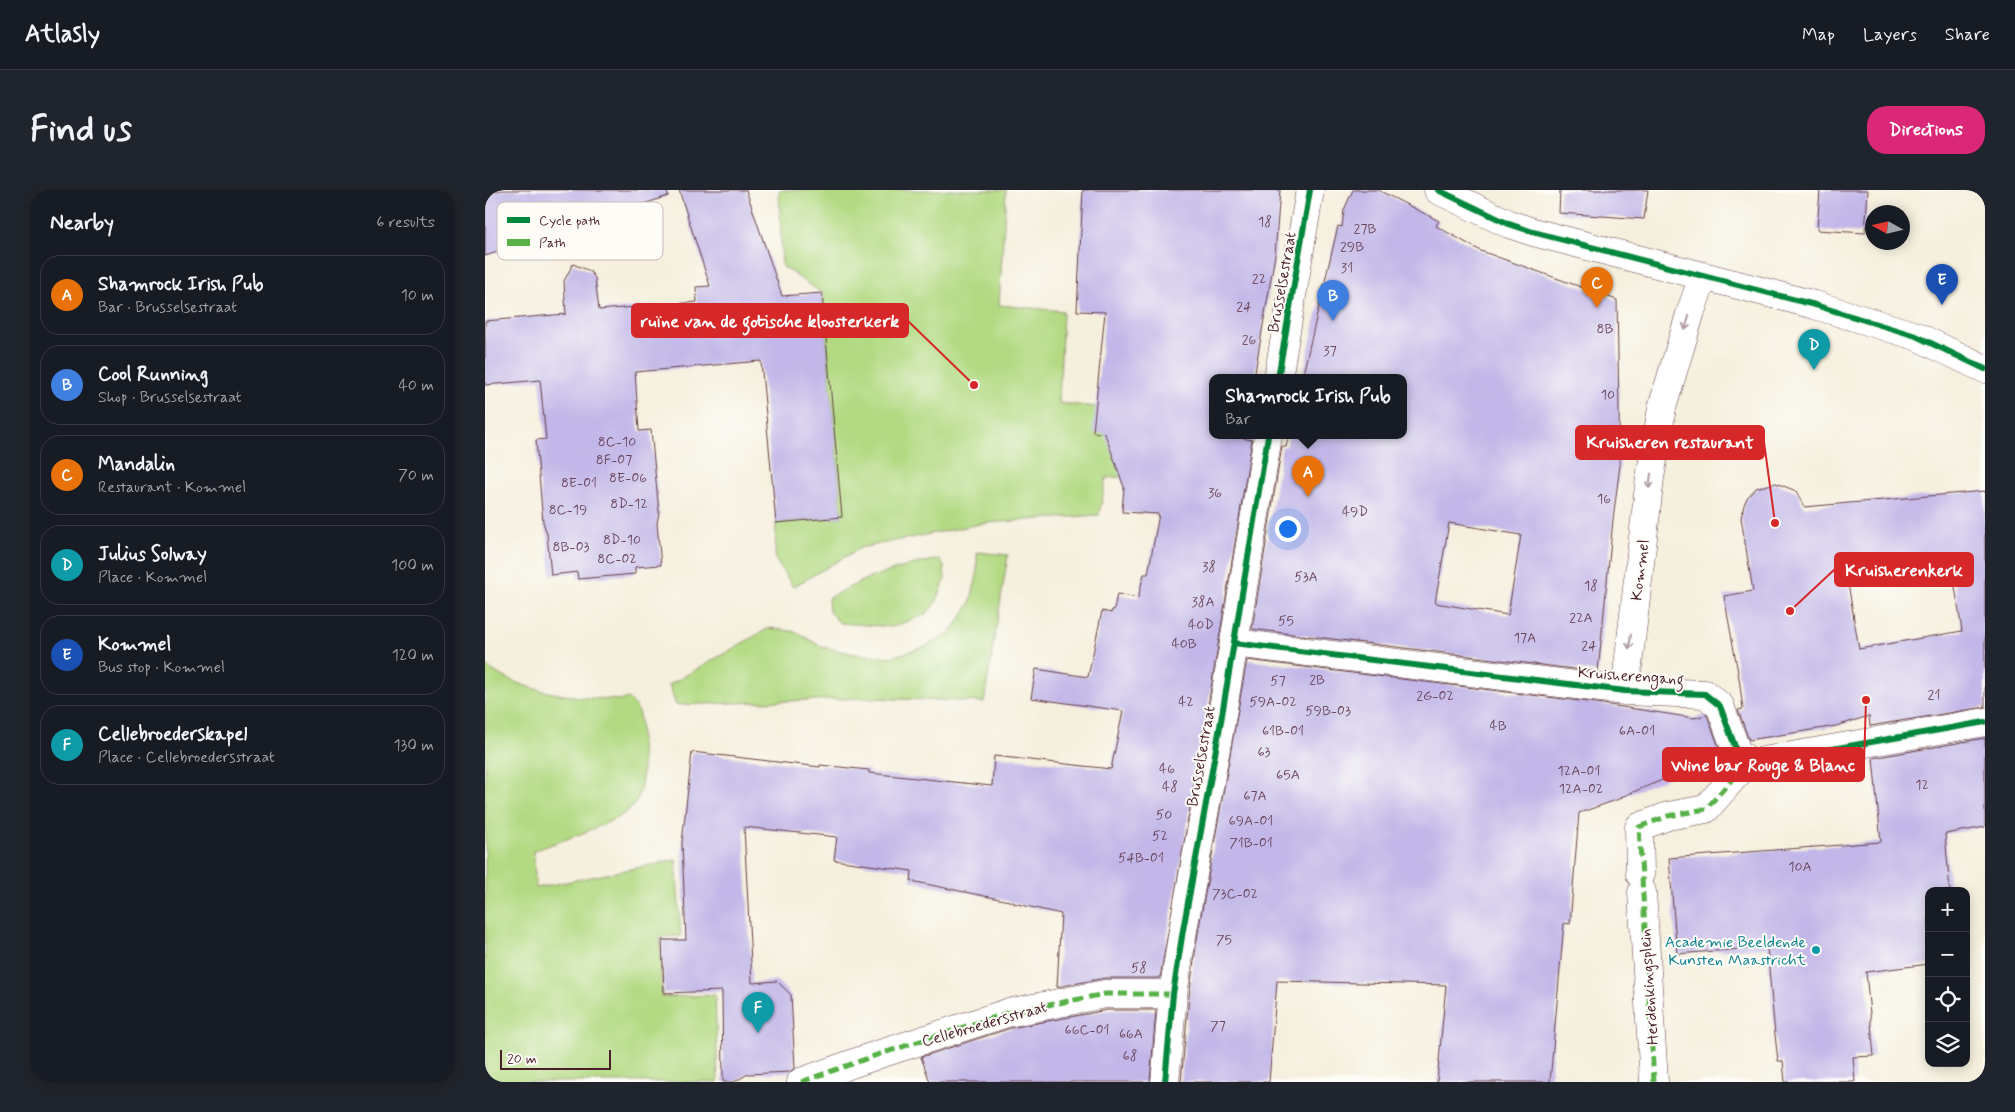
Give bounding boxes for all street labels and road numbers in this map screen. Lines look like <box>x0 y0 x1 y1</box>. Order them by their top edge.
street label: Brusselsestraat <box>1263 230 1302 334</box>
street label: Kommel <box>1626 538 1655 602</box>
street label: Kruisherengang <box>1577 662 1685 692</box>
street label: Brusselsestraat <box>1182 704 1221 808</box>
street label: Herdenkingsplein <box>1635 928 1664 1046</box>
street label: Cellebroedersstraat <box>919 997 1049 1052</box>

